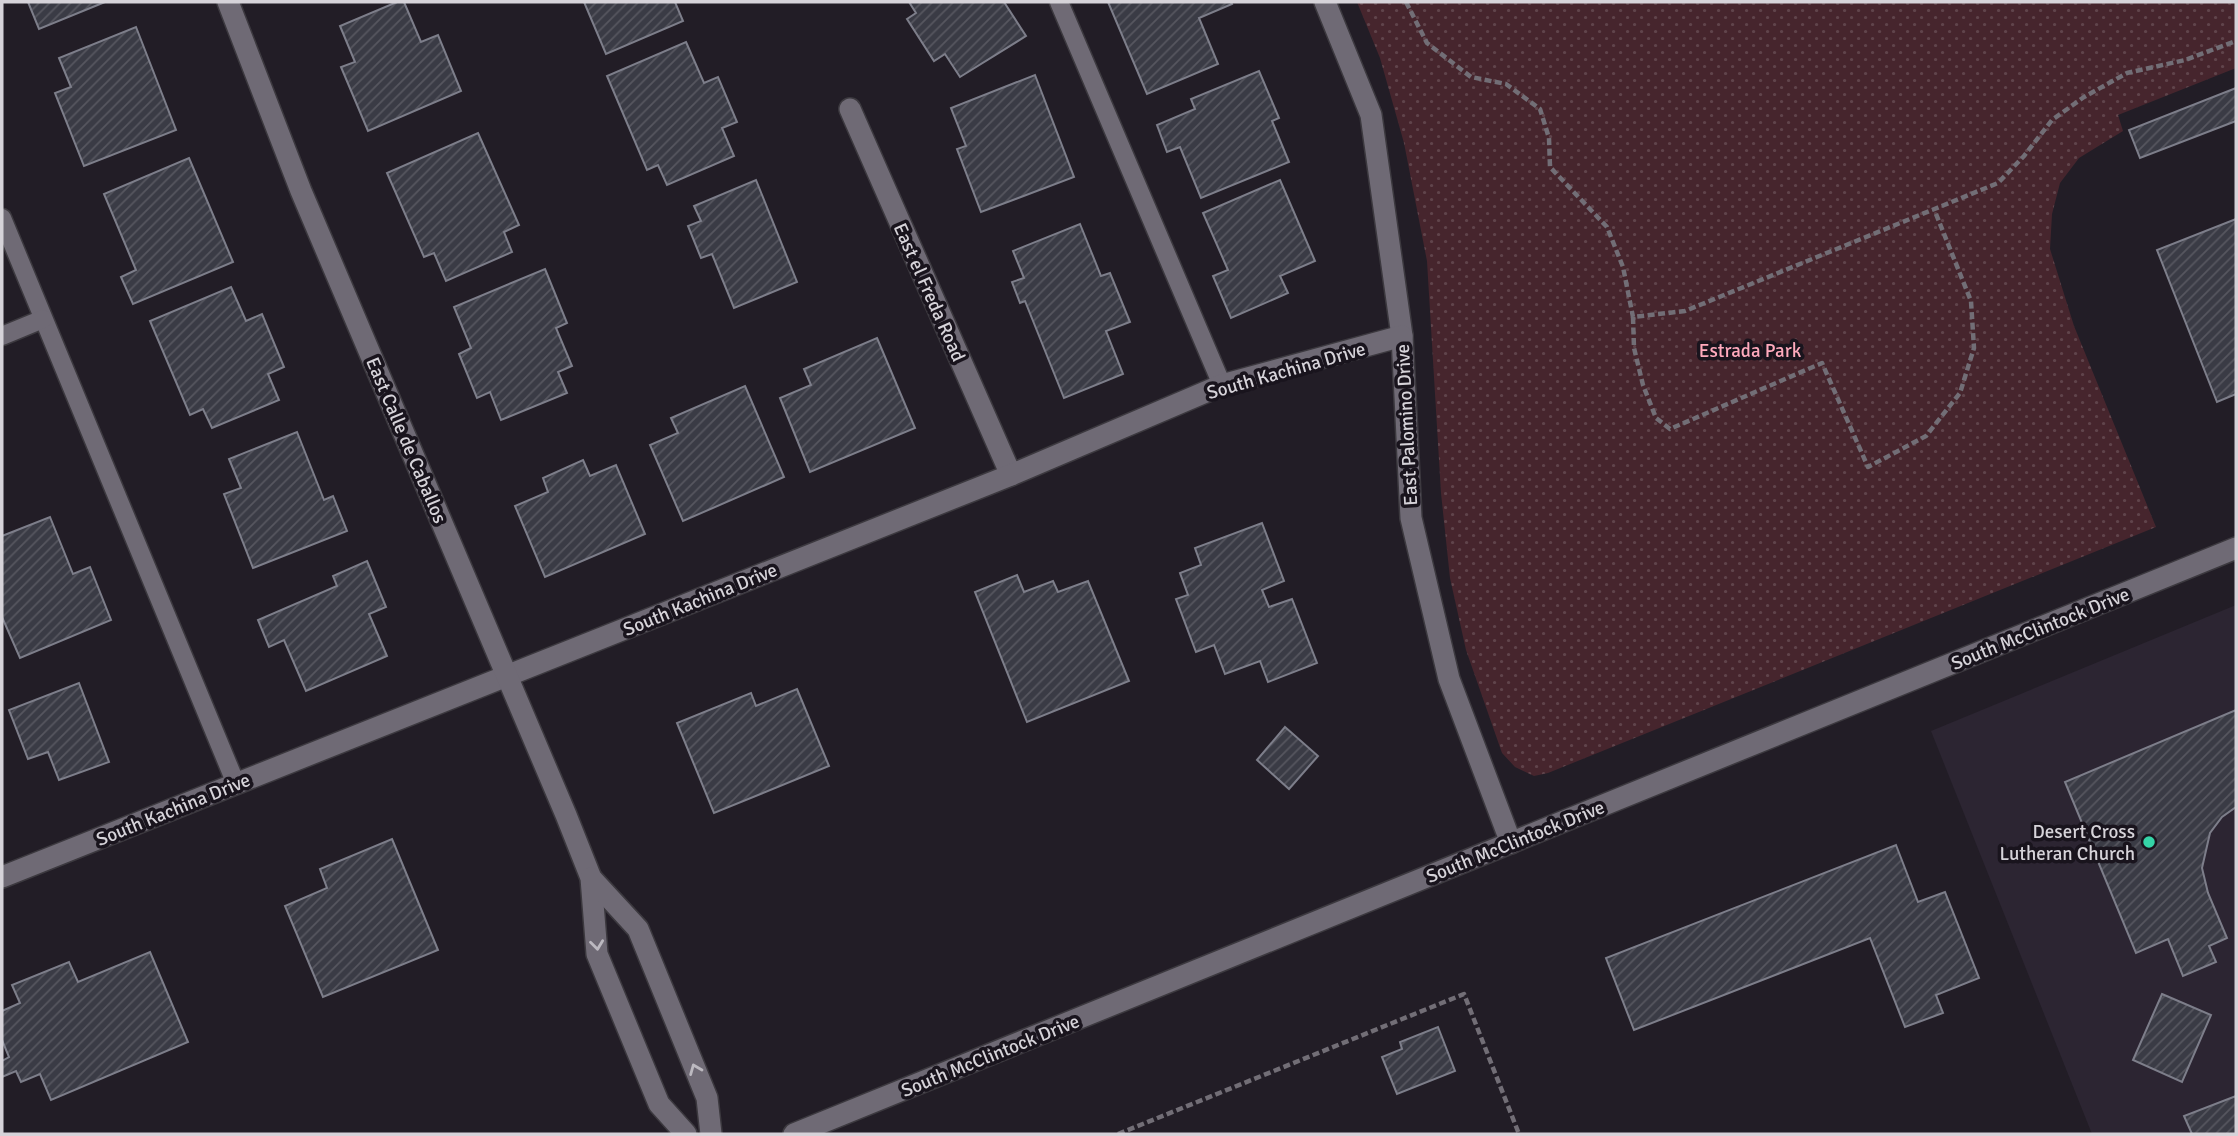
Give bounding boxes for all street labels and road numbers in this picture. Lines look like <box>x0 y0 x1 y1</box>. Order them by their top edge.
street label: East el Freda Road <box>888 220 970 365</box>
street label: South Kachina Drive <box>1204 337 1368 405</box>
street label: East Palomino Drive <box>1391 343 1423 506</box>
street label: East Calle de Caballos <box>360 354 452 527</box>
street label: South Kachina Drive <box>620 558 781 642</box>
street label: South McClintock Drive <box>1948 582 2133 676</box>
street label: South Kachina Drive <box>93 768 254 852</box>
street label: South McClintock Drive <box>1423 795 1608 889</box>
street label: South McClintock Drive <box>898 1009 1083 1103</box>

